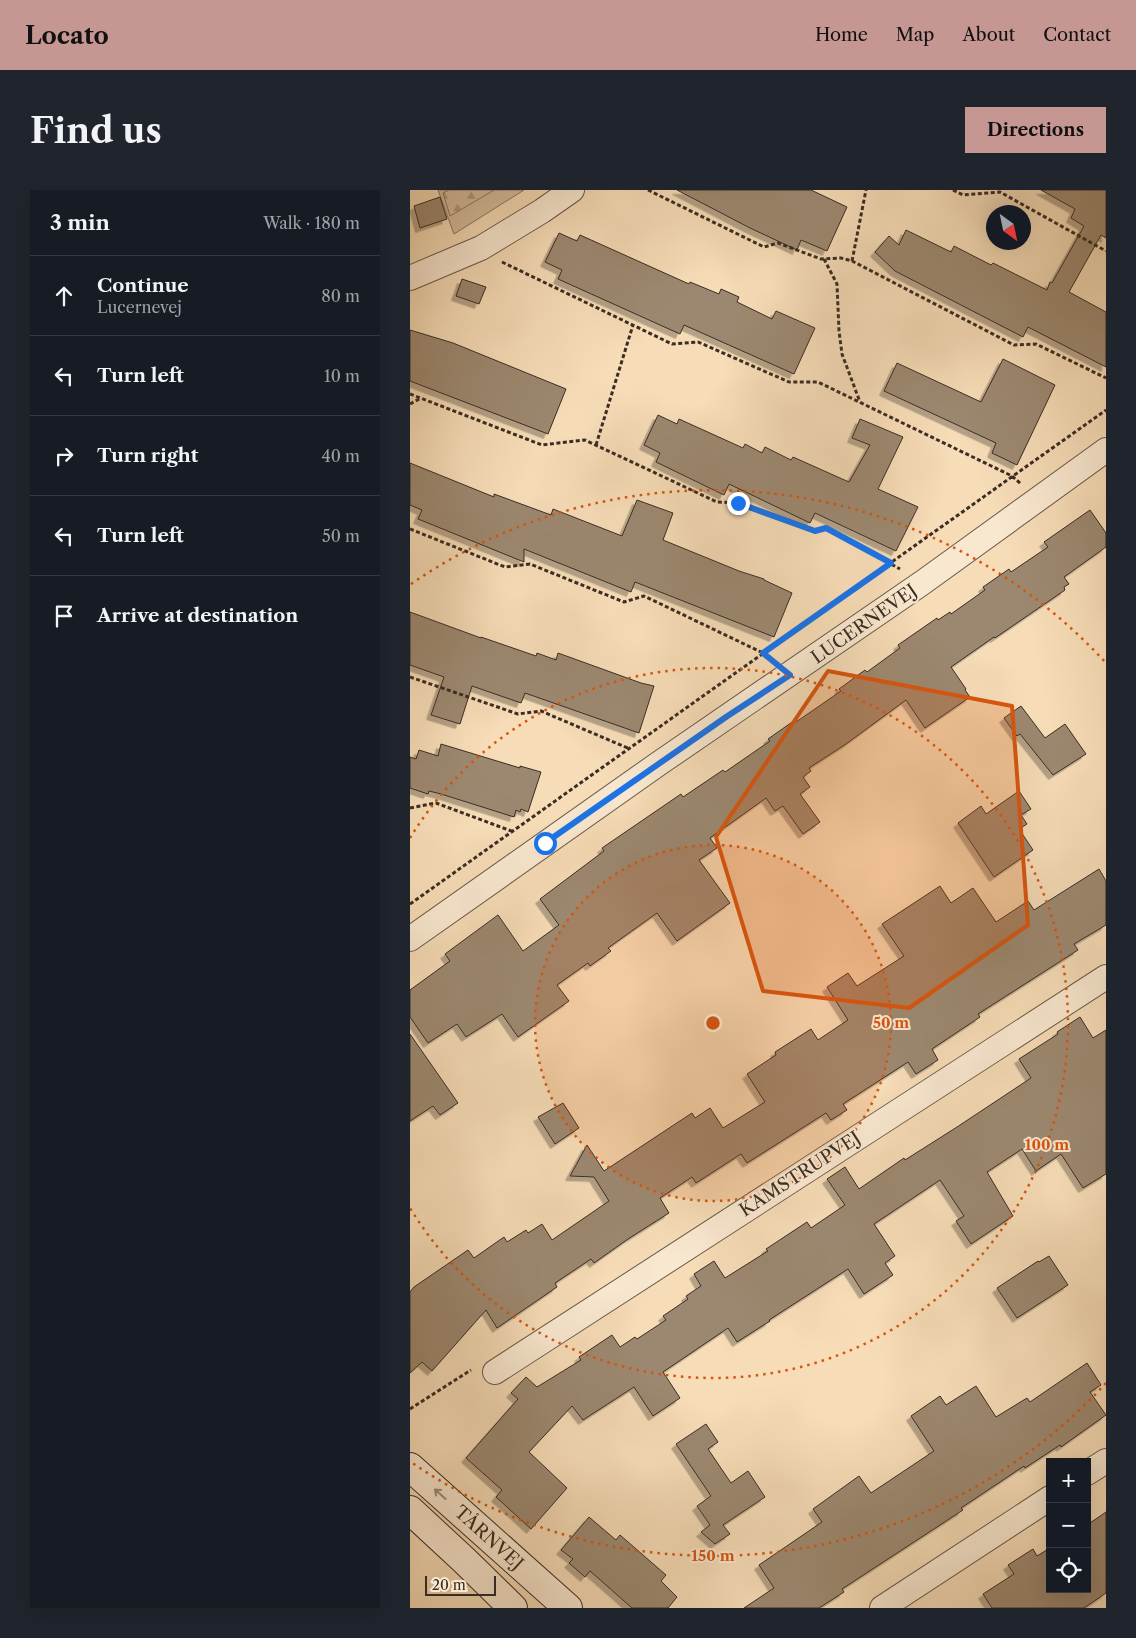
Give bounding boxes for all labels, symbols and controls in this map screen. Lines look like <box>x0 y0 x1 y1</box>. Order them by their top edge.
text: Locato <box>25 21 109 50</box>
text: Home <box>815 24 868 46</box>
text: Map <box>896 24 934 46</box>
text: About <box>962 24 1015 46</box>
text: Contact <box>1043 24 1111 46</box>
button: Directions <box>965 107 1106 153</box>
text: Find us <box>30 109 162 152</box>
north arrow <box>986 205 1031 250</box>
text: 3 min <box>50 210 110 235</box>
text: Walk · 180 m <box>263 213 360 233</box>
text: Continue <box>97 274 189 297</box>
icon: ahead <box>50 282 78 310</box>
text: 80 m <box>321 286 360 306</box>
text: Lucernevej <box>97 297 182 317</box>
icon: left <box>50 362 78 390</box>
text: Turn left <box>97 364 184 387</box>
text: 10 m <box>324 366 360 386</box>
icon: right <box>50 442 78 470</box>
text: Turn right <box>97 444 198 467</box>
text: 40 m <box>321 446 360 466</box>
route end <box>727 492 750 515</box>
icon: left <box>50 522 78 550</box>
text: Turn left <box>97 524 184 547</box>
text: 50 m <box>322 526 360 546</box>
street label: LUCERNEVEJ <box>807 579 921 669</box>
icon: arrive <box>50 602 78 630</box>
text: Arrive at destination <box>97 604 298 627</box>
route start <box>534 832 557 855</box>
text: 50 m <box>873 1013 909 1032</box>
centre of rings <box>704 1014 722 1032</box>
street label: KAMSTRUPVEJ <box>735 1127 865 1221</box>
text: 100 m <box>1025 1135 1069 1154</box>
map controls <box>1046 1458 1091 1593</box>
button: + <box>1046 1458 1091 1503</box>
one-way arrow <box>434 1489 447 1500</box>
street label: TÅRNVEJ <box>450 1500 529 1575</box>
button: − <box>1046 1503 1091 1548</box>
text: 150 m <box>691 1546 735 1565</box>
button: locate <box>1046 1548 1091 1593</box>
scale bar <box>425 1573 496 1596</box>
text: 20 m <box>432 1576 466 1594</box>

